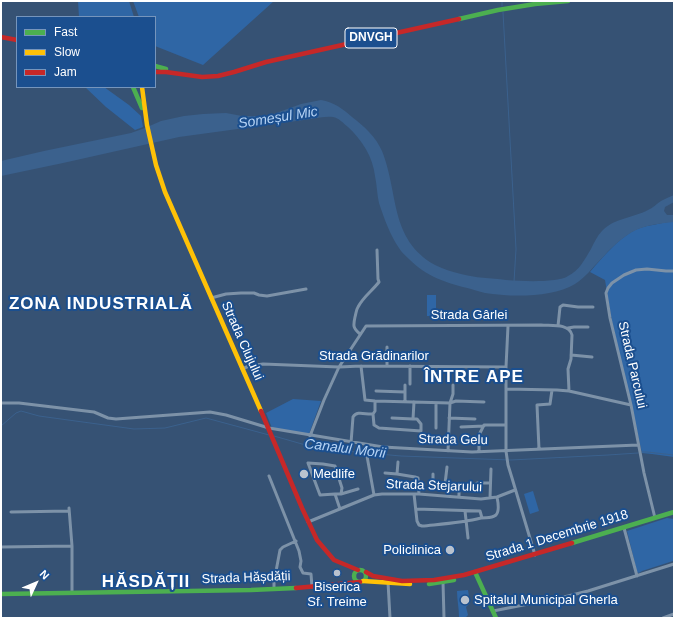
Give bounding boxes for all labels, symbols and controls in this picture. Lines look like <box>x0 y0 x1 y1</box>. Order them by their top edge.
legend <box>16 16 156 88</box>
text: Fast <box>54 25 77 39</box>
road number: DNVGH <box>345 28 397 48</box>
text: Slow <box>54 45 80 59</box>
text: Jam <box>54 65 77 79</box>
water label: Someșul Mic <box>237 103 319 133</box>
district label: ZONA INDUSTRIALĂ <box>9 294 193 314</box>
street label: Strada Clujului <box>218 299 266 383</box>
street label: Strada Gârlei <box>431 307 507 323</box>
street label: Strada Parcului <box>614 320 650 410</box>
street label: Strada Grădinarilor <box>319 348 429 364</box>
district label: ÎNTRE APE <box>424 367 524 387</box>
street label: Strada Gelu <box>418 432 488 448</box>
water label: Canalul Morii <box>303 436 387 462</box>
place label: Medlife <box>313 466 355 482</box>
marker: Medlife <box>298 468 310 480</box>
street label: Strada Stejarului <box>386 477 482 495</box>
street label: Strada 1 Decembrie 1918 <box>484 507 630 565</box>
place label: Policlinica <box>383 542 441 558</box>
marker: Policlinica <box>444 544 456 556</box>
north arrow <box>16 563 56 603</box>
text: N <box>38 568 52 582</box>
marker: Biserica Sf. Treime <box>332 568 342 578</box>
street label: Strada Hășdății <box>201 569 291 587</box>
district label: HĂSDĂȚII <box>102 572 190 592</box>
place label: Biserica Sf. Treime <box>307 579 367 610</box>
place label: Spitalul Municipal Gherla <box>474 592 618 608</box>
marker: Spitalul Municipal Gherla <box>459 594 471 606</box>

